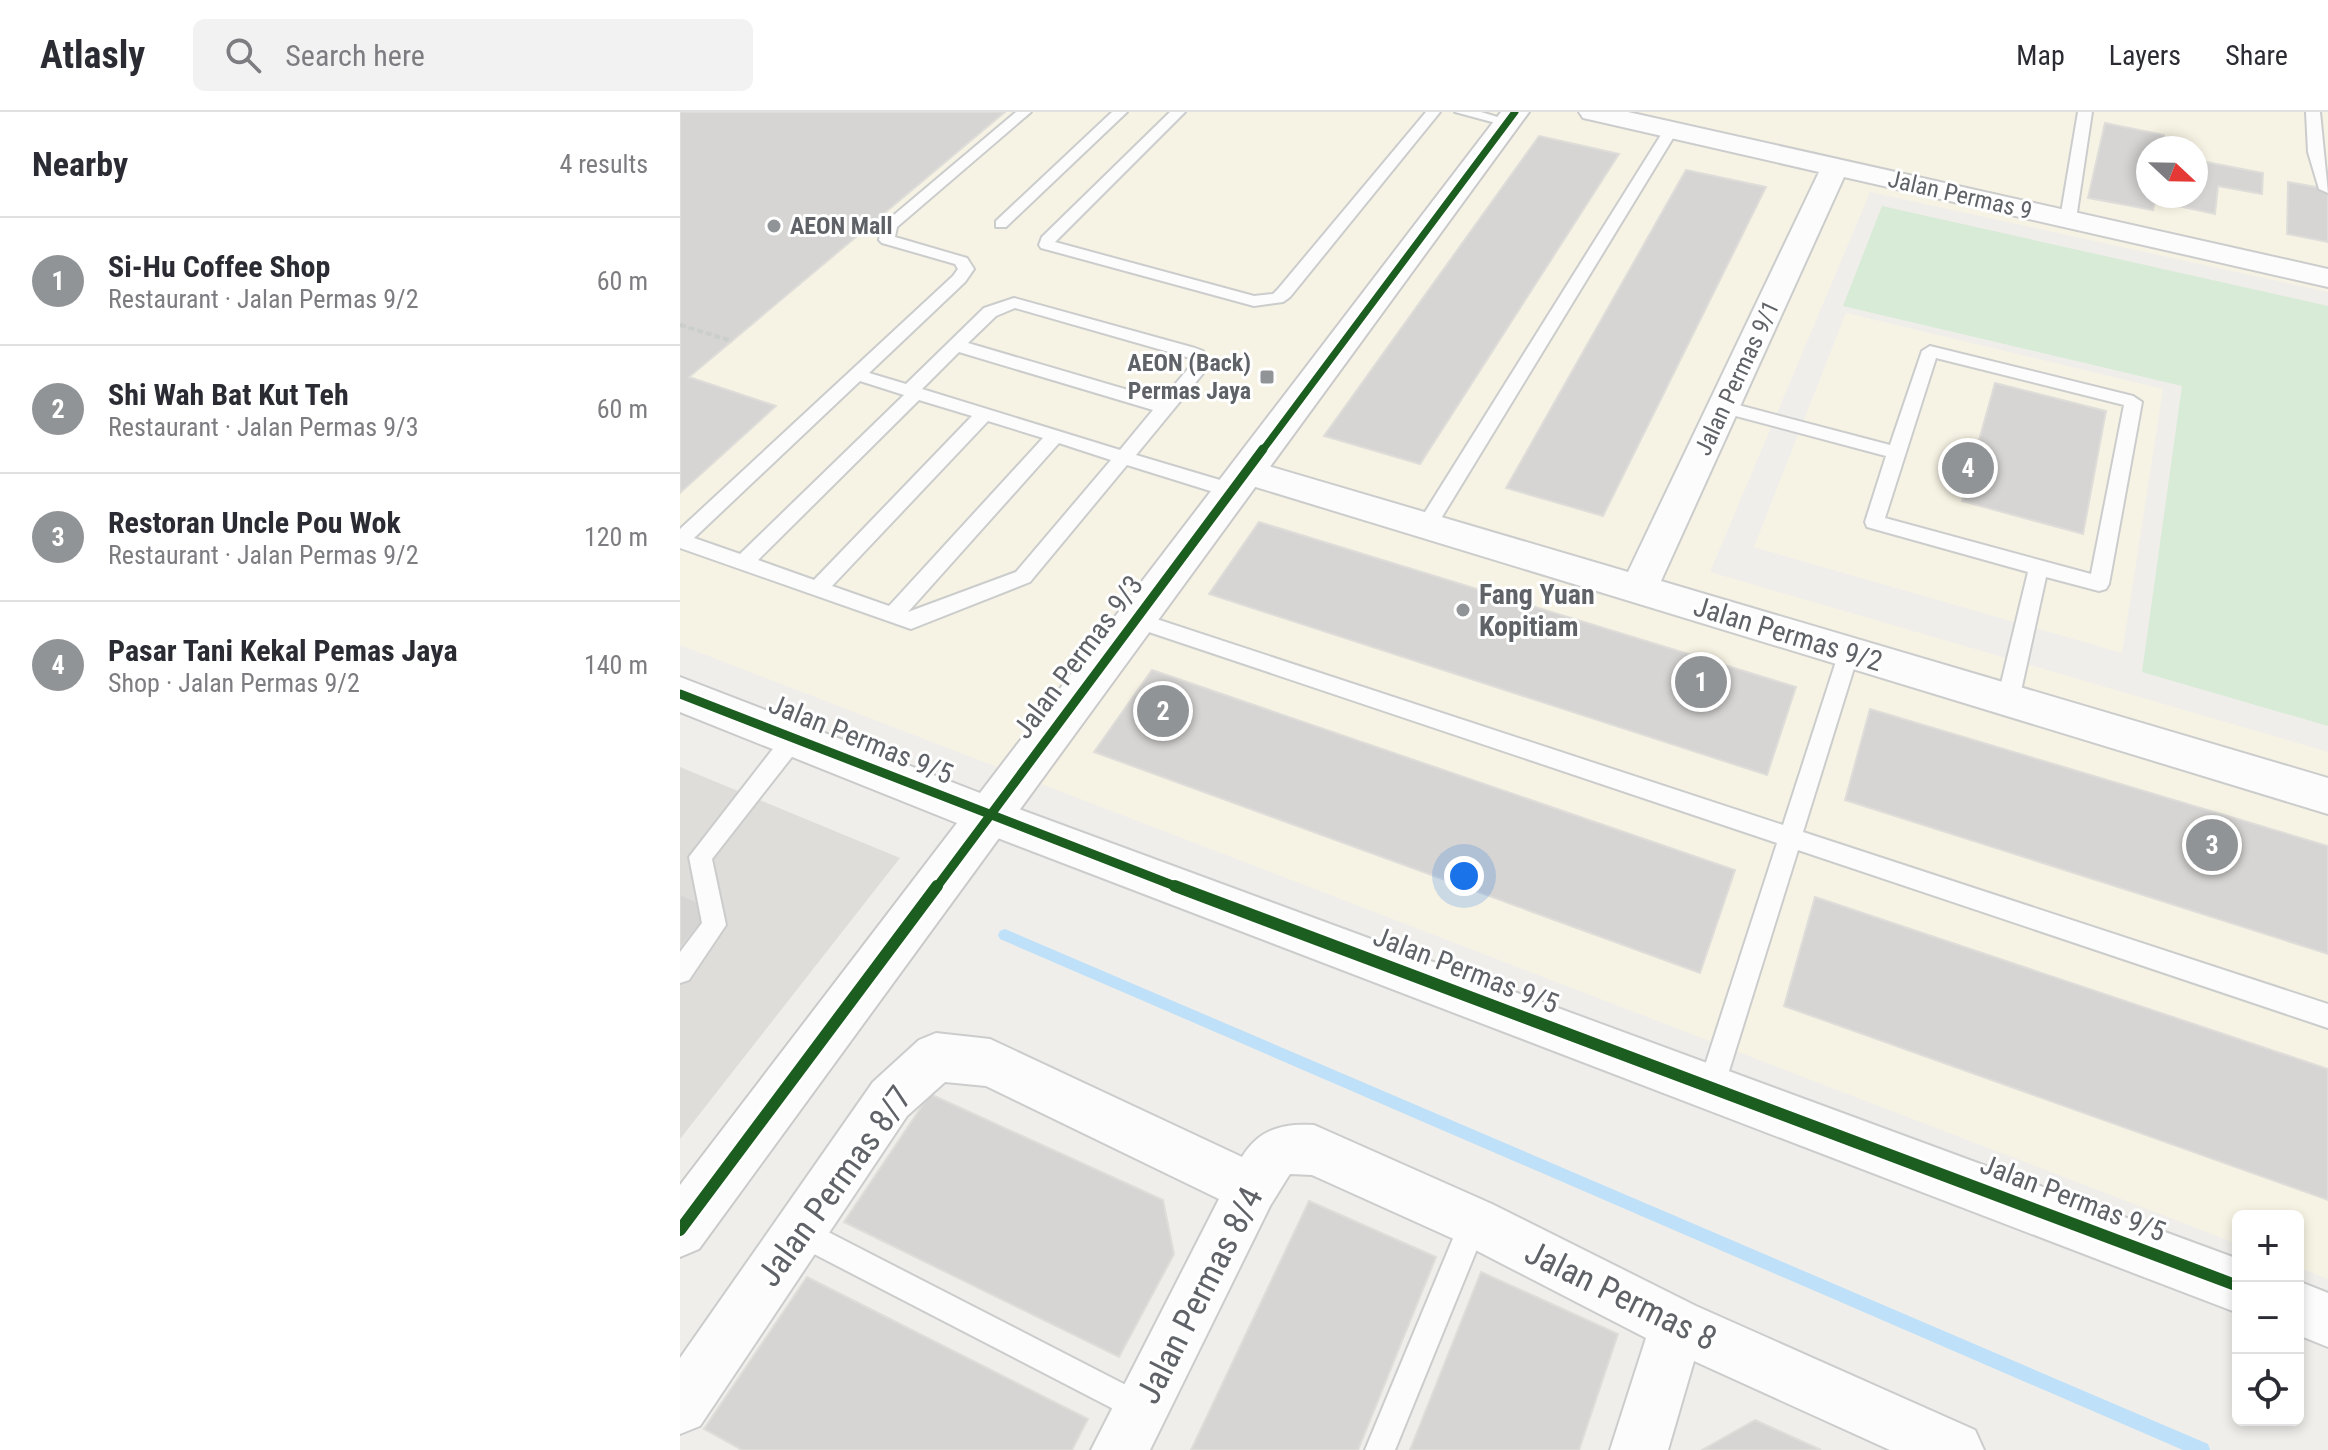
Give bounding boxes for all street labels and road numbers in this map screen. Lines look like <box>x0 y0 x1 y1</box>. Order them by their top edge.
street label: Jalan Permas 9 <box>1885 165 2035 225</box>
street label: Jalan Permas 9/1 <box>1689 296 1785 460</box>
street label: Jalan Permas 9/3 <box>1006 569 1150 745</box>
street label: Jalan Permas 9/2 <box>1690 590 1886 678</box>
street label: Jalan Permas 9/5 <box>764 687 958 791</box>
street label: Jalan Permas 9/5 <box>1369 920 1563 1020</box>
street label: Jalan Permas 8/7 <box>748 1078 920 1294</box>
street label: Jalan Permas 9/5 <box>1976 1148 2170 1248</box>
street label: Jalan Permas 8/4 <box>1127 1180 1271 1410</box>
street label: Jalan Permas 8 <box>1519 1231 1723 1359</box>

